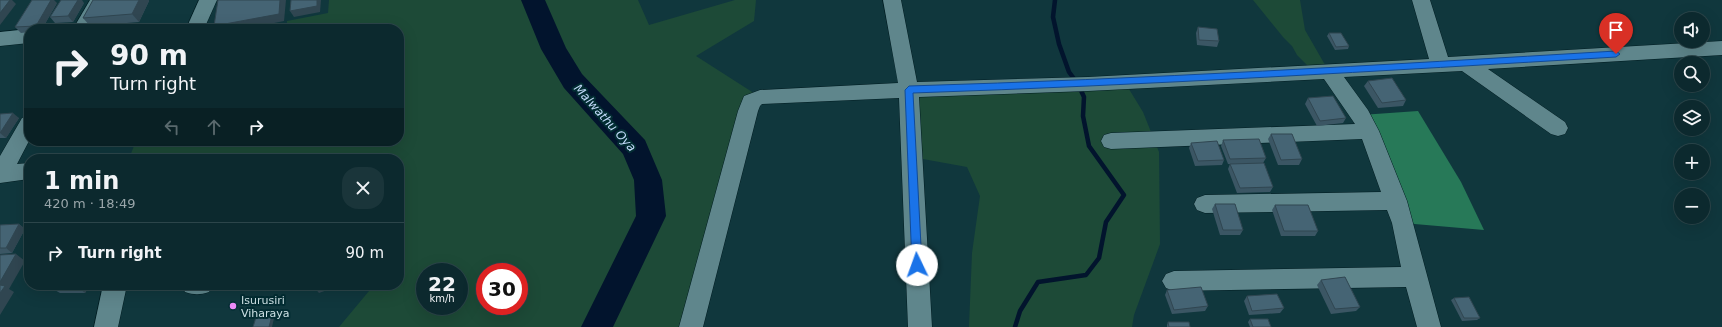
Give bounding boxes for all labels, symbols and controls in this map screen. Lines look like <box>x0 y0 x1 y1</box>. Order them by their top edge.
map controls <box>1674 12 1710 224</box>
button: sound <box>1674 12 1710 48</box>
pin <box>1599 13 1633 54</box>
icon: arrive <box>1605 19 1627 41</box>
text: 90 m <box>110 39 188 72</box>
icon: right <box>44 40 96 92</box>
button: search <box>1674 56 1710 92</box>
text: Turn right <box>110 73 196 94</box>
water label: Malwathu Oya <box>571 81 639 155</box>
button: layers <box>1674 100 1710 136</box>
icon: left <box>161 116 183 138</box>
icon: ahead <box>203 116 225 138</box>
icon: right <box>245 116 267 138</box>
button: + <box>1674 144 1710 180</box>
text: 1 min <box>44 167 119 195</box>
button: close <box>342 167 384 209</box>
button: − <box>1674 188 1710 224</box>
text: 420 m · 18:49 <box>44 196 135 211</box>
icon: right <box>44 242 66 264</box>
text: Turn right <box>78 244 162 262</box>
text: 90 m <box>346 244 384 262</box>
position arrow <box>896 244 938 286</box>
speed limit sign: 30 <box>476 263 528 315</box>
text: 22 <box>428 272 456 296</box>
text: km/h <box>429 293 455 304</box>
place label: Isurusiri Viharaya <box>241 294 290 320</box>
marker: Isurusiri Viharaya <box>228 301 238 311</box>

